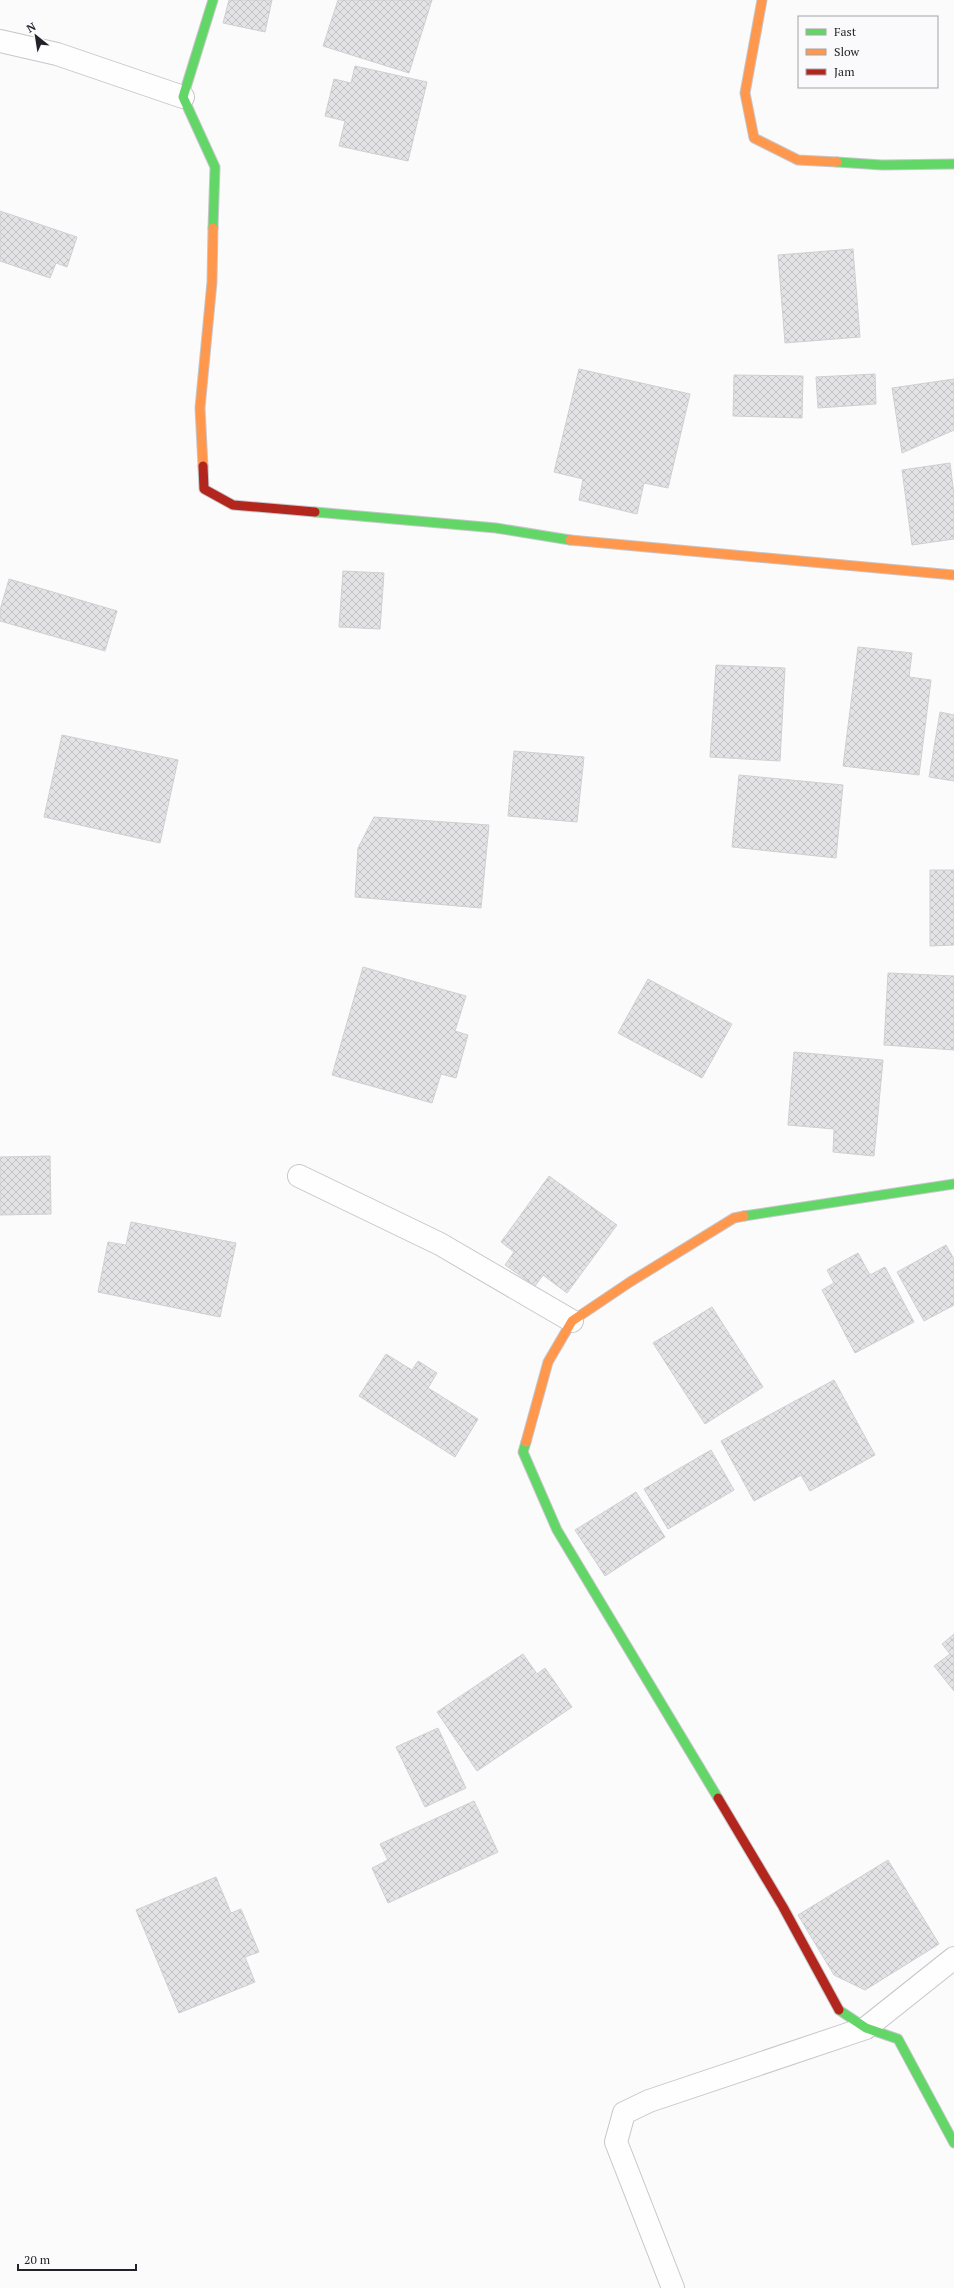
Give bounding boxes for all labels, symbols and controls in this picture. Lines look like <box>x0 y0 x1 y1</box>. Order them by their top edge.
north arrow <box>16 16 56 56</box>
legend <box>798 16 938 88</box>
text: N <box>24 19 39 35</box>
text: Fast <box>834 24 857 39</box>
text: Slow <box>834 44 860 59</box>
text: Jam <box>834 64 855 79</box>
scale bar <box>18 2246 136 2272</box>
text: 20 m <box>24 2252 51 2267</box>

